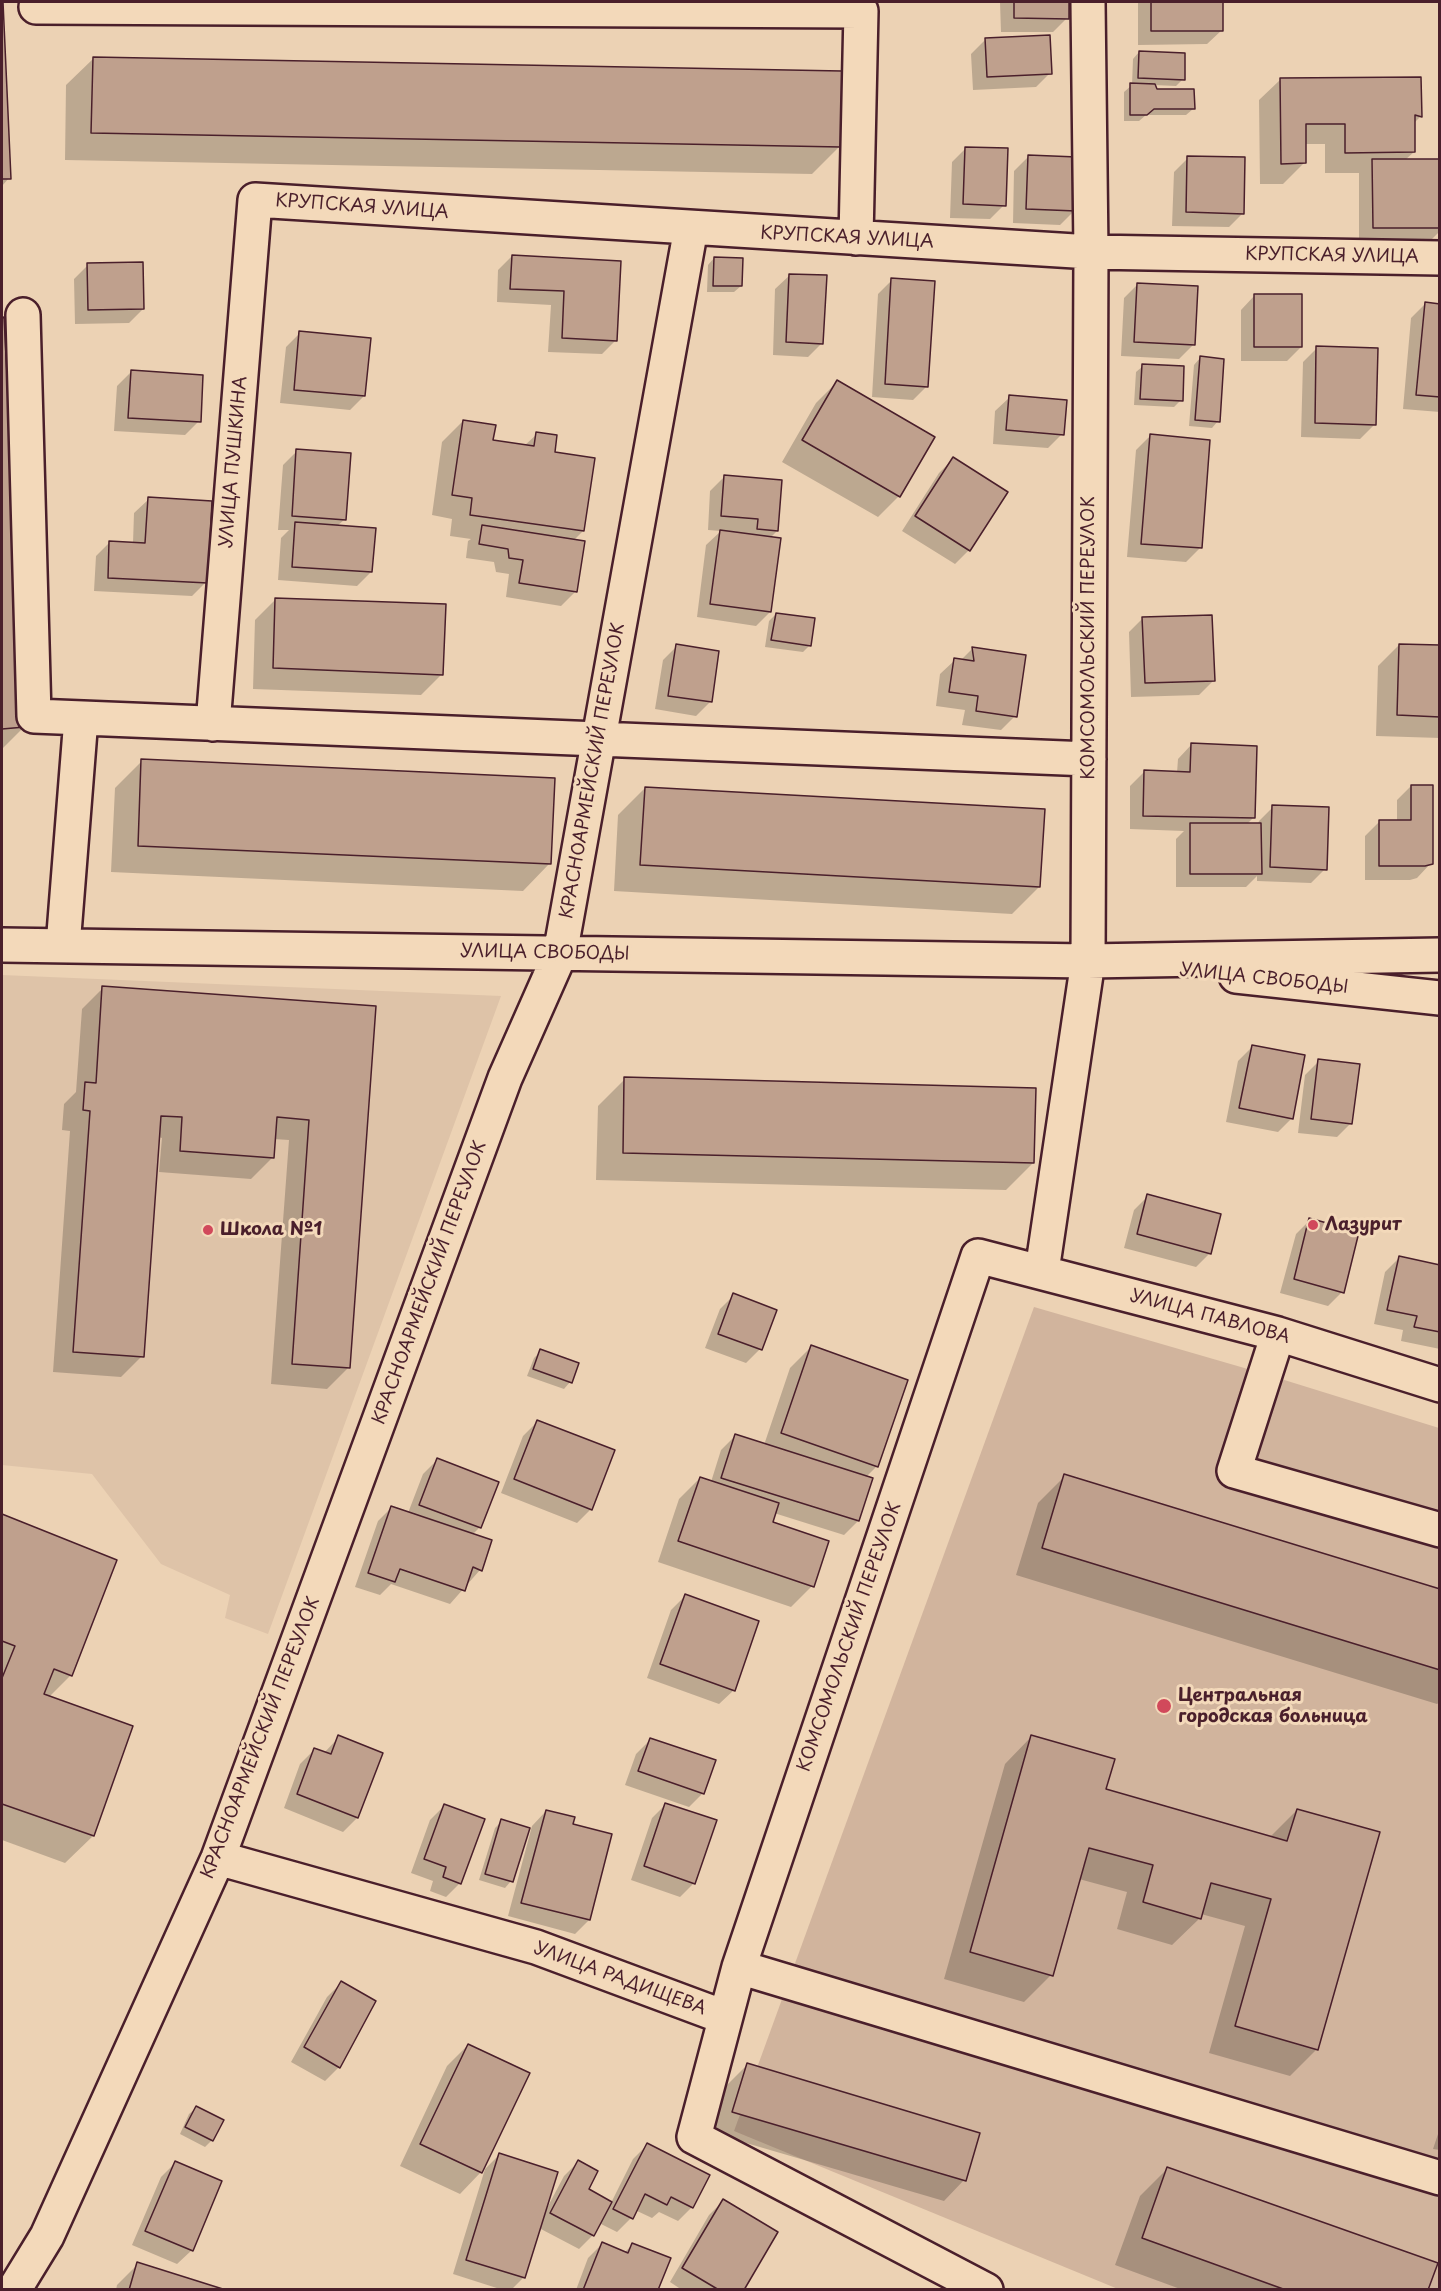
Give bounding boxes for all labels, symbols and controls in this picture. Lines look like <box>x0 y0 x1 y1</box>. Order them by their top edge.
street label: КРУПСКАЯ УЛИЦА <box>275 190 449 224</box>
street label: КРУПСКАЯ УЛИЦА <box>760 223 934 253</box>
street label: КРУПСКАЯ УЛИЦА <box>1245 244 1419 268</box>
street label: УЛИЦА ПУШКИНА <box>216 375 252 549</box>
street label: КОМСОМОЛЬСКИЙ ПЕРЕУЛОК <box>1078 496 1100 780</box>
street label: КРАСНОАРМЕЙСКИЙ ПЕРЕУЛОК <box>556 621 630 921</box>
street label: УЛИЦА СВОБОДЫ <box>460 941 630 965</box>
street label: УЛИЦА СВОБОДЫ <box>1179 959 1349 999</box>
street label: КРАСНОАРМЕЙСКИЙ ПЕРЕУЛОК <box>368 1138 492 1428</box>
place label: Лазурит <box>1325 1214 1401 1236</box>
marker: Лазурит <box>1306 1218 1320 1232</box>
place label: Школа №1 <box>220 1219 322 1241</box>
marker: Школа №1 <box>201 1223 215 1237</box>
street label: УЛИЦА ПАВЛОВА <box>1128 1285 1292 1349</box>
street label: КОМСОМОЛЬСКИЙ ПЕРЕУЛОК <box>794 1499 906 1775</box>
street label: КРАСНОАРМЕЙСКИЙ ПЕРЕУЛОК <box>197 1594 325 1882</box>
place label: Центральная городская больница <box>1178 1685 1368 1728</box>
marker: Центральная городская больница <box>1155 1697 1173 1715</box>
street label: УЛИЦА РАДИЩЕВА <box>531 1938 709 2020</box>

